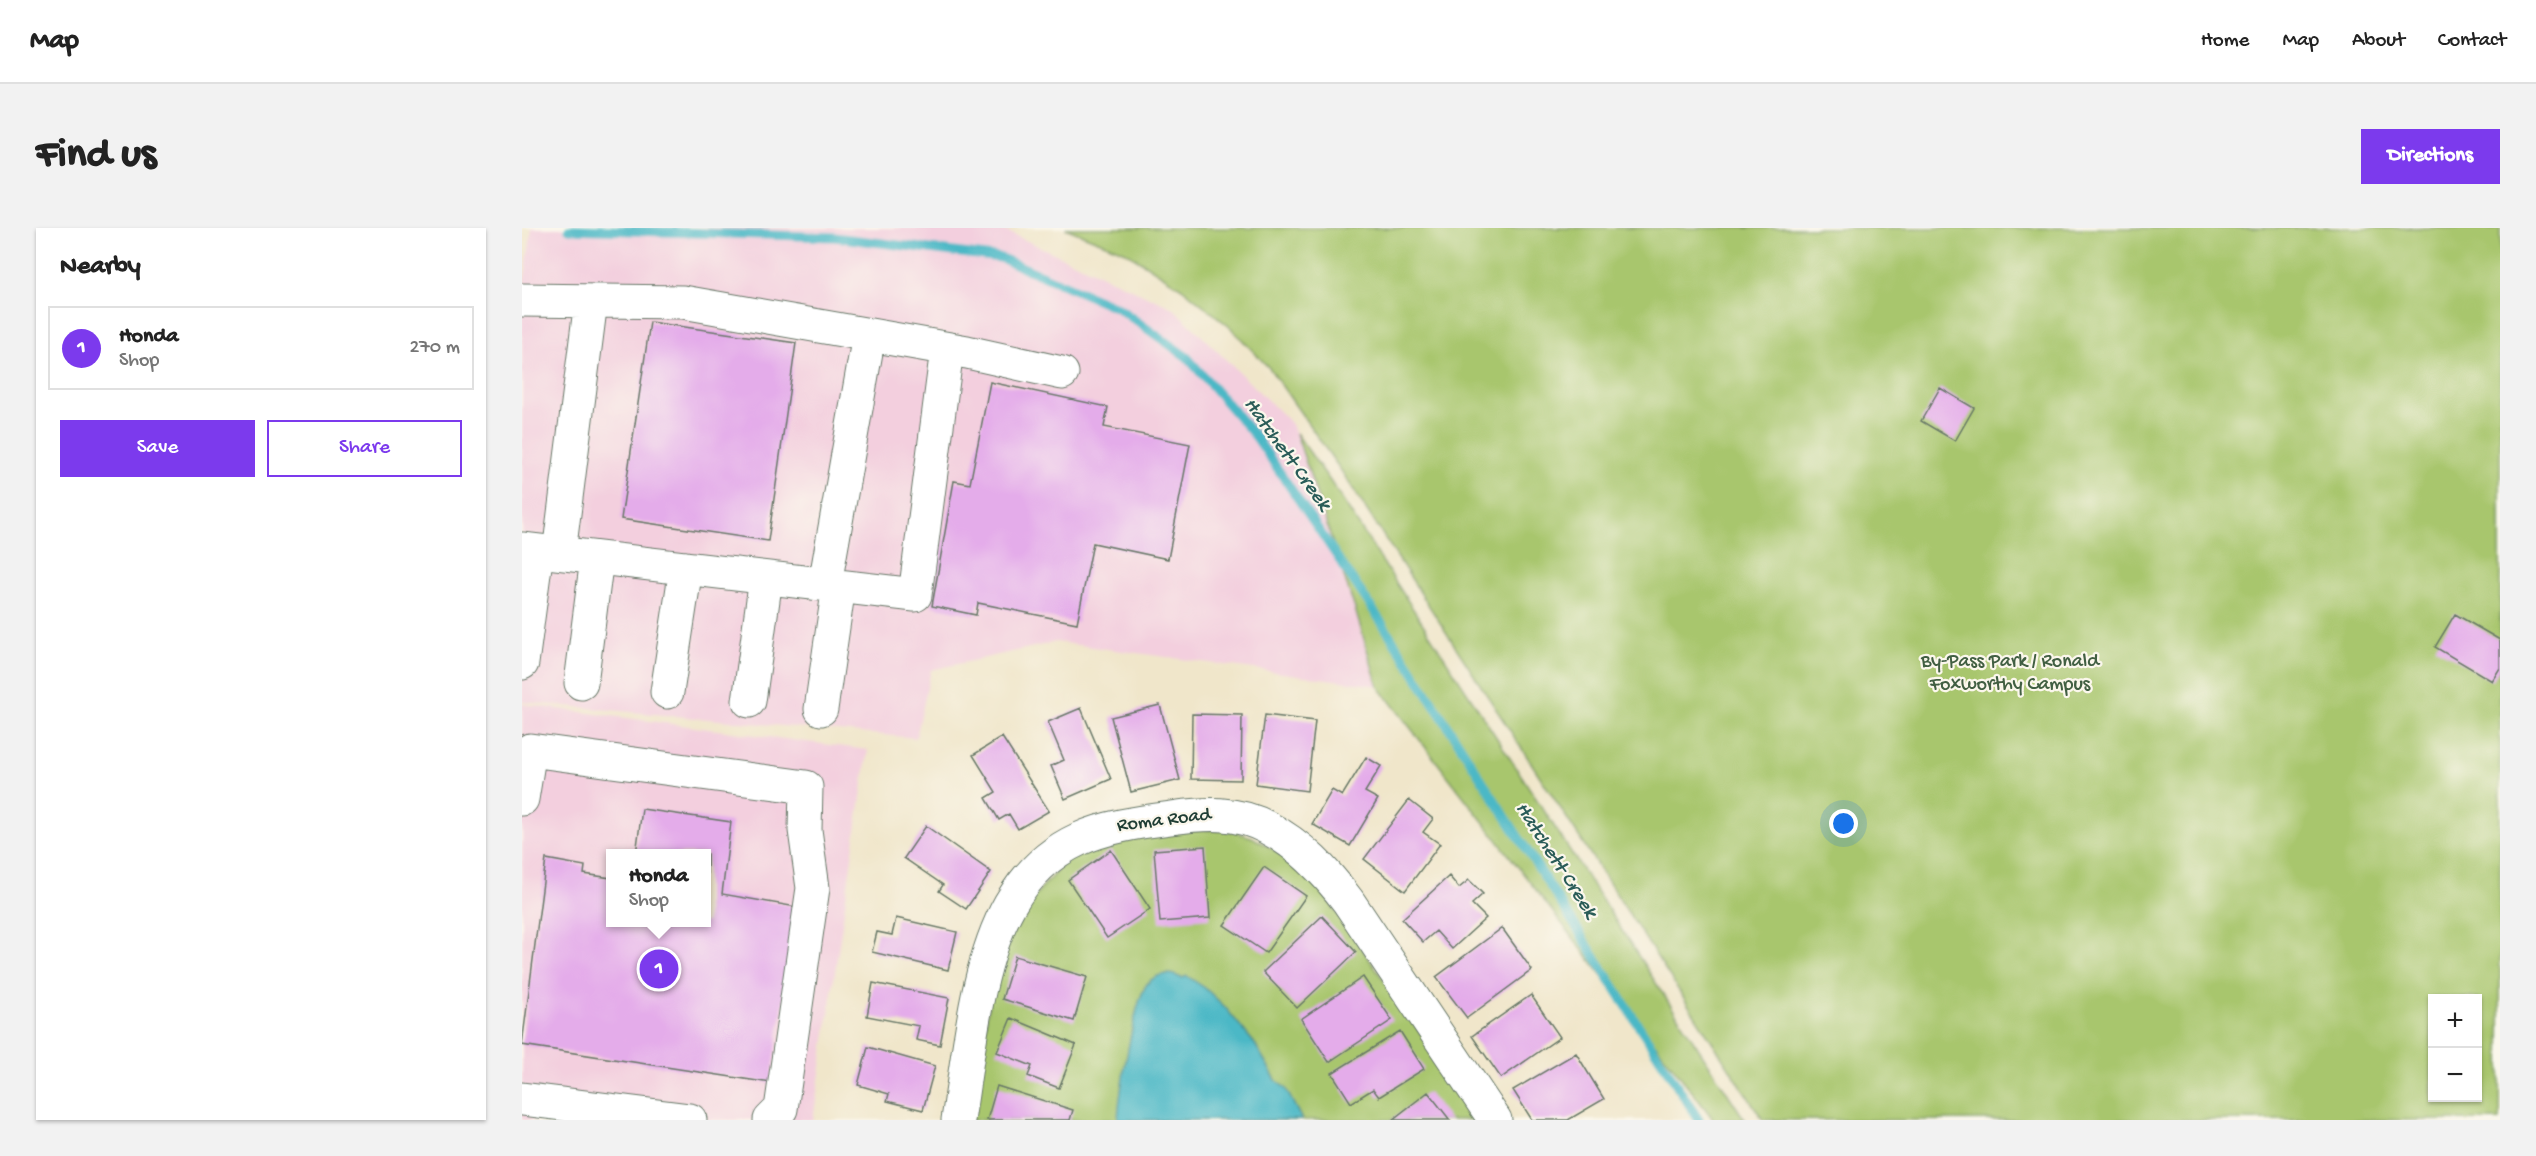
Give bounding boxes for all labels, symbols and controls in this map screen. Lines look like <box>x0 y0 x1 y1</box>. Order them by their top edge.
text: Map <box>30 25 79 58</box>
text: Home <box>2201 29 2249 54</box>
text: Map <box>2282 29 2319 54</box>
text: About <box>2352 29 2405 54</box>
text: Contact <box>2438 29 2506 54</box>
button: Directions <box>2361 129 2500 184</box>
text: Find us <box>36 132 156 181</box>
text: Nearby <box>60 252 141 283</box>
text: Honda <box>119 324 179 350</box>
text: 1 <box>77 337 86 360</box>
text: 270 m <box>410 337 460 360</box>
text: Shop <box>119 350 159 373</box>
water label: Hatchett Creek <box>1237 394 1337 518</box>
button: Save <box>60 420 255 477</box>
button: Share <box>267 420 462 477</box>
park label: By-Pass Park / Ronald Foxworthy Campus <box>1920 651 2101 697</box>
water label: Hatchett Creek <box>1508 798 1603 926</box>
street label: Roma Road <box>1116 804 1215 838</box>
your location <box>1829 809 1858 838</box>
popup <box>606 849 711 927</box>
text: Honda <box>629 864 688 890</box>
text: Shop <box>629 890 669 913</box>
pin: 1 <box>640 946 678 992</box>
map controls <box>2428 994 2482 1102</box>
button: + <box>2428 994 2482 1048</box>
button: − <box>2428 1048 2482 1102</box>

